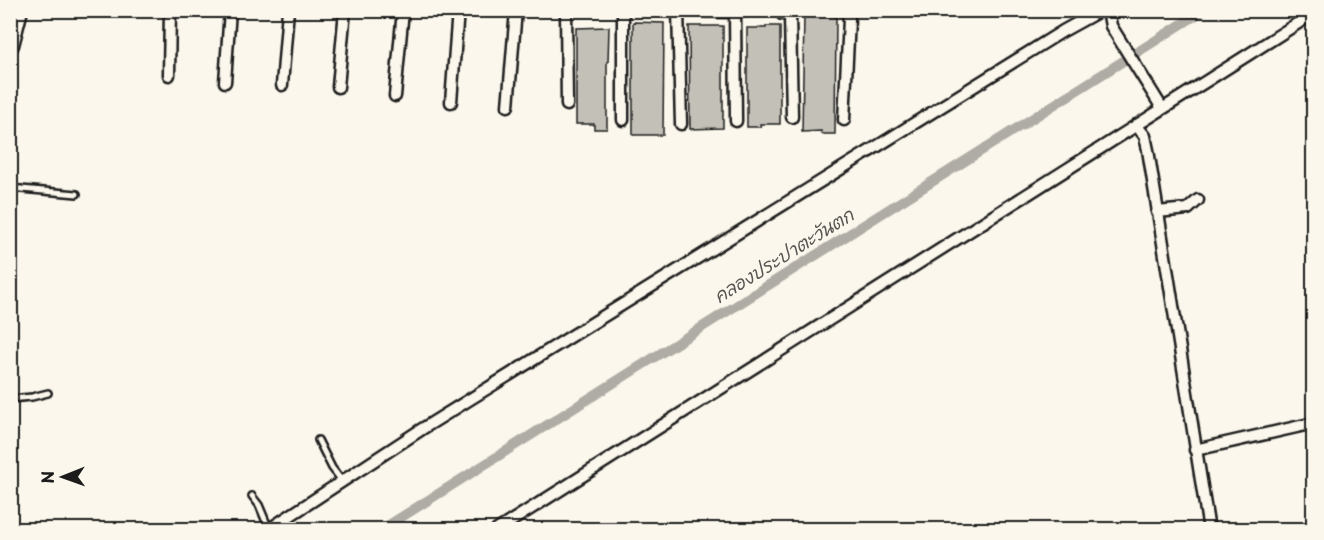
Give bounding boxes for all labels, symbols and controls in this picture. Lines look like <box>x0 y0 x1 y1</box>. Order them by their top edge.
water label: คลองประปาตะวันตก <box>708 200 860 309</box>
north arrow <box>33 447 93 507</box>
text: N <box>35 471 59 484</box>

